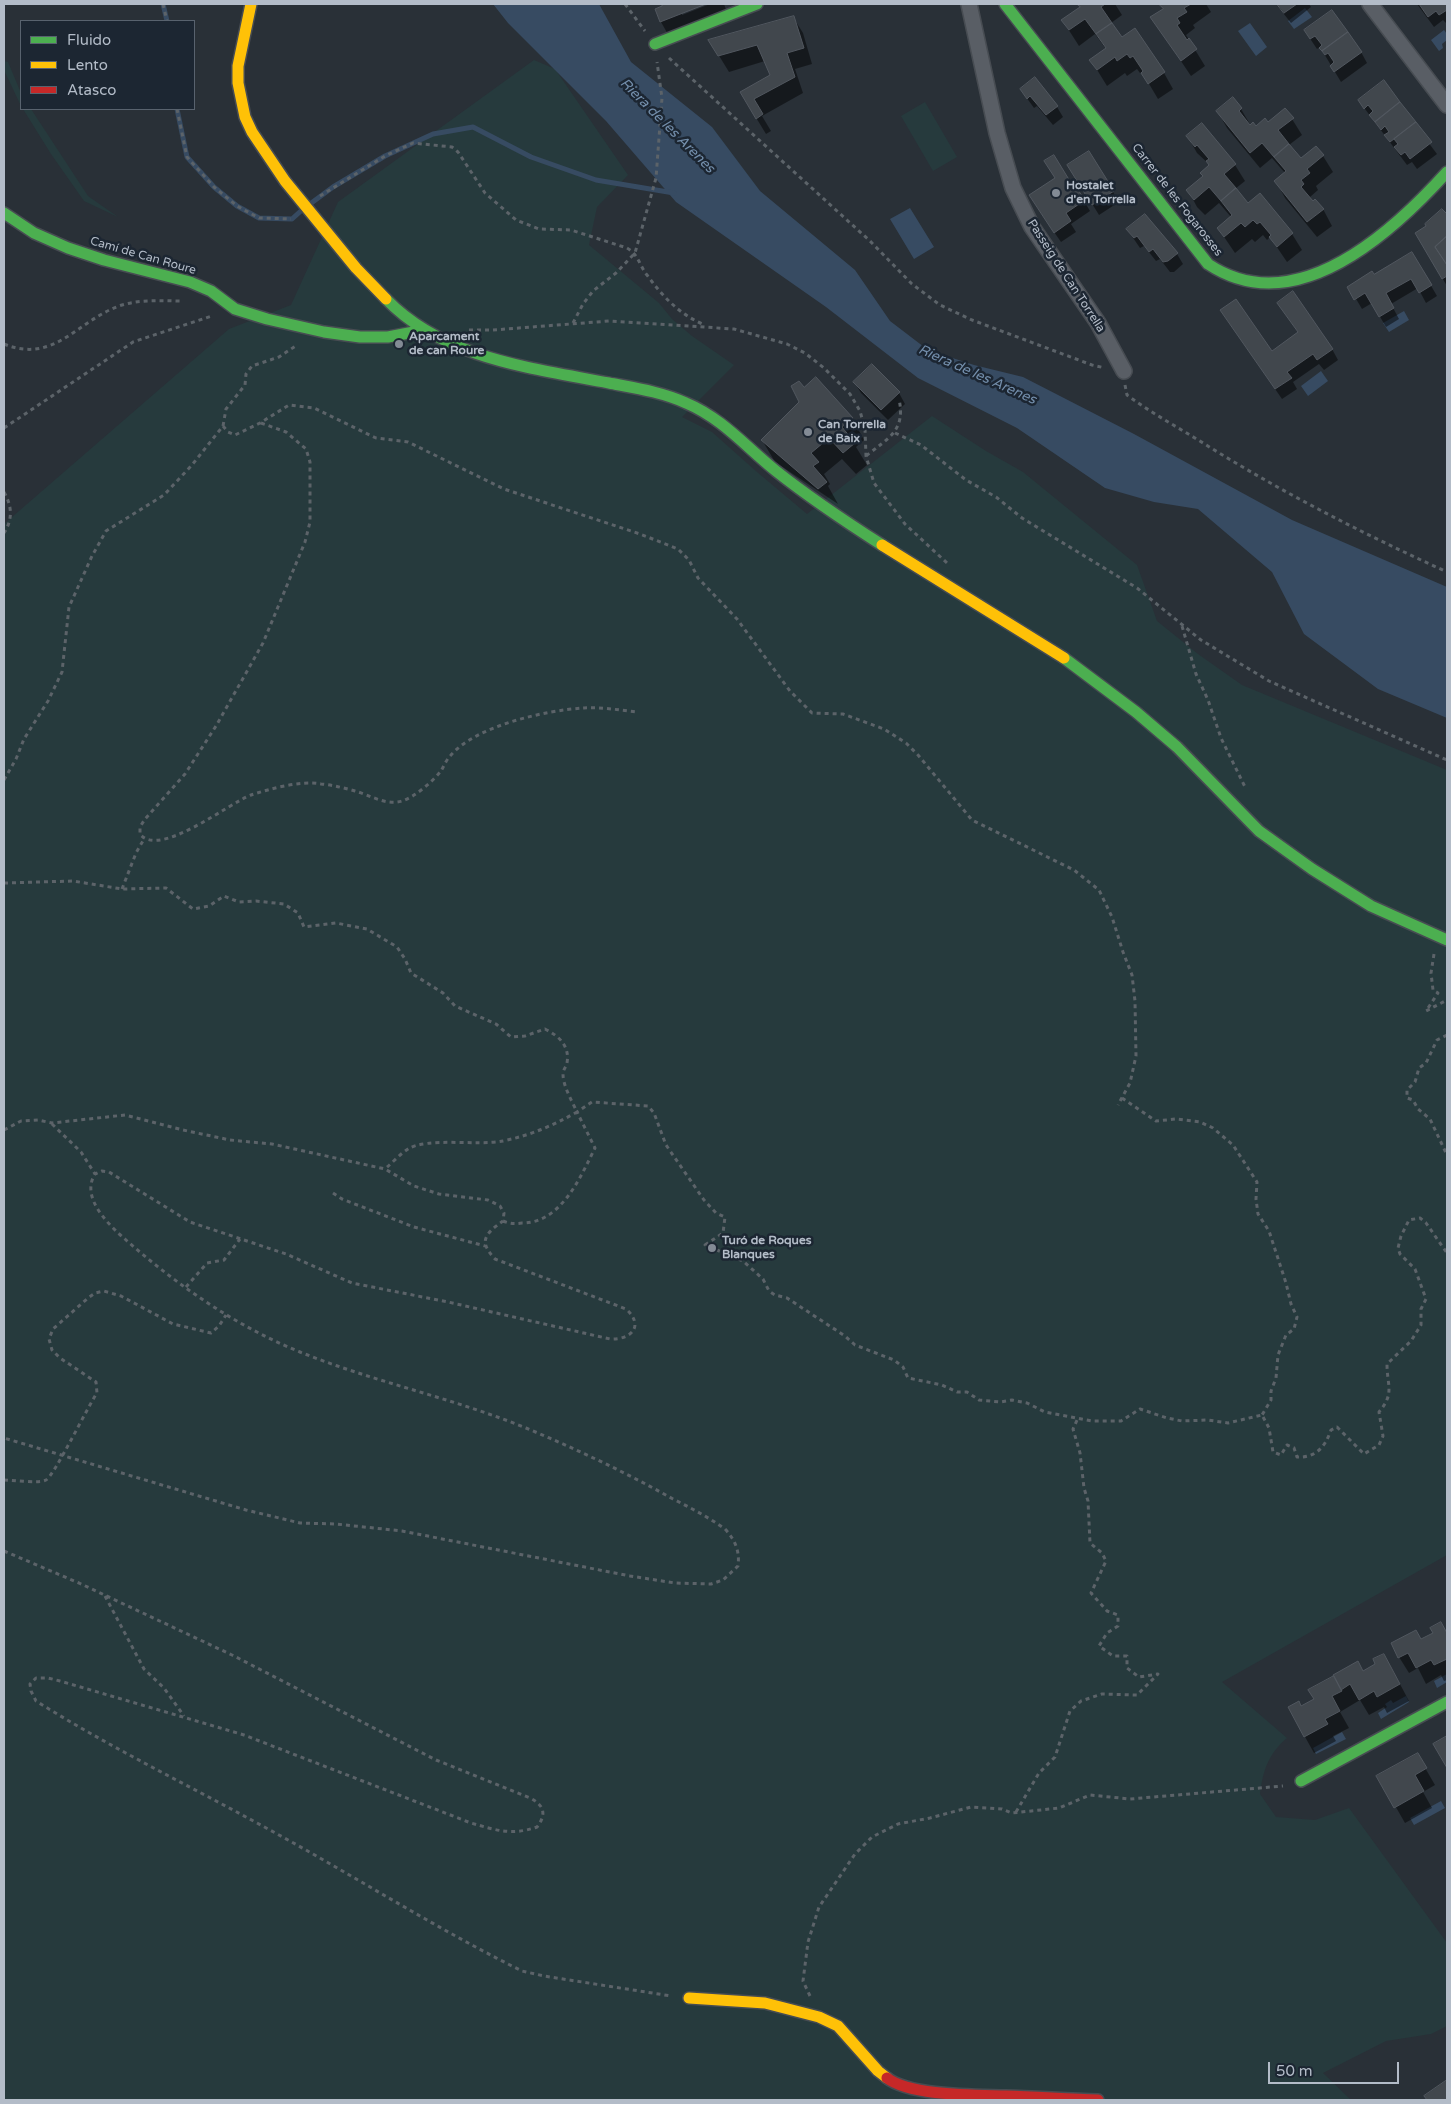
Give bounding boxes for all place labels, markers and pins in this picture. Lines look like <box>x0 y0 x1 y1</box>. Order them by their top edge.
place label: Hostalet d'en Torrella <box>1066 179 1136 207</box>
marker: Hostalet d'en Torrella <box>1050 187 1062 199</box>
place label: Aparcament de can Roure <box>409 330 484 358</box>
marker: Aparcament de can Roure <box>393 338 405 350</box>
place label: Can Torrella de Baix <box>818 418 886 446</box>
marker: Can Torrella de Baix <box>802 426 814 438</box>
place label: Turó de Roques Blanques <box>722 1234 811 1262</box>
marker: Turó de Roques Blanques <box>706 1242 718 1254</box>

